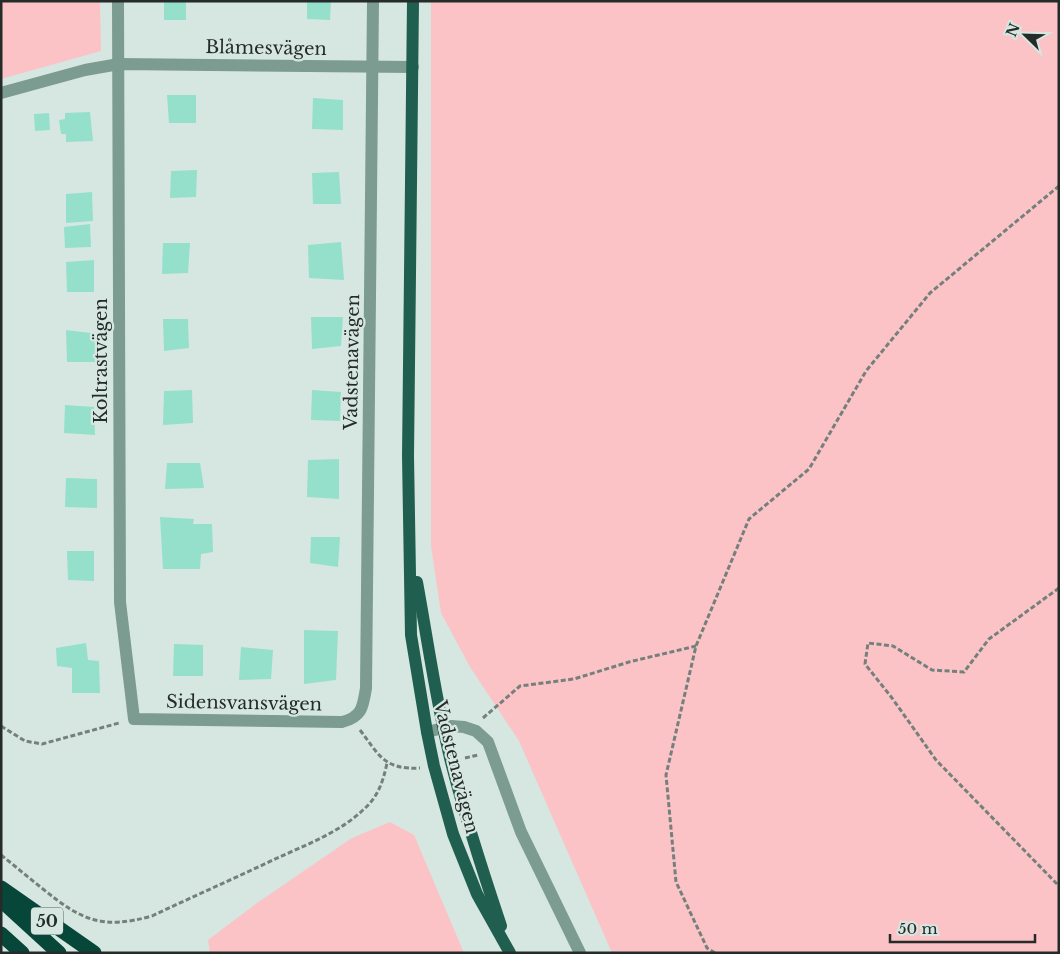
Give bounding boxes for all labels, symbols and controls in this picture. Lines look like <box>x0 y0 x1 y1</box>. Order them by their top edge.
north arrow <box>1000 10 1050 60</box>
text: N <box>1002 20 1024 39</box>
street label: Blåmesvägen <box>205 36 327 60</box>
street label: Vadstenavägen <box>340 294 364 431</box>
street label: Koltrastvägen <box>90 298 112 424</box>
street label: Sidensvansvägen <box>166 691 322 715</box>
street label: Vadstenavägen <box>429 697 483 836</box>
road number: 50 <box>31 908 63 934</box>
scale bar <box>890 912 1035 944</box>
text: 50 m <box>898 919 938 938</box>

